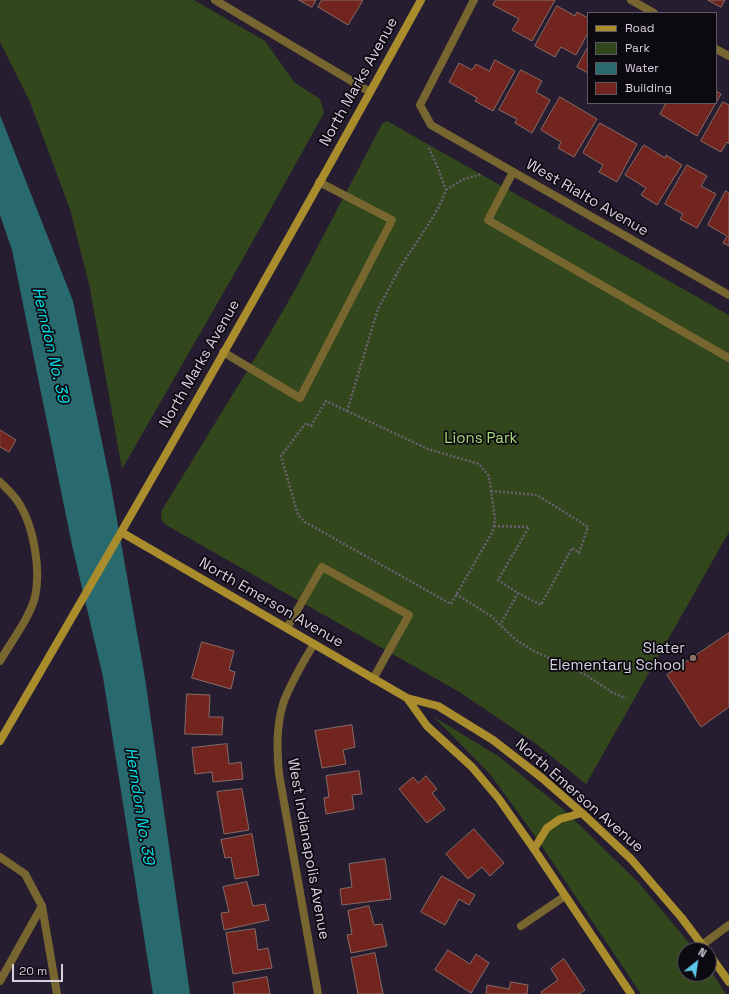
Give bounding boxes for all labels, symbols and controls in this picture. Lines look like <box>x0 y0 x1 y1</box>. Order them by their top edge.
legend <box>587 12 717 104</box>
street label: North Marks Avenue <box>316 14 402 150</box>
text: Road <box>625 20 654 36</box>
text: Park <box>625 40 650 56</box>
text: Water <box>625 60 659 76</box>
text: Building <box>625 80 672 96</box>
street label: West Rialto Avenue <box>523 156 651 240</box>
water label: Herndon No. 39 <box>27 285 73 405</box>
street label: North Marks Avenue <box>156 297 244 431</box>
park label: Lions Park <box>444 430 518 448</box>
street label: North Emerson Avenue <box>196 554 346 652</box>
place label: Slater Elementary School <box>549 640 685 675</box>
marker: Slater Elementary School <box>688 653 698 663</box>
street label: North Emerson Avenue <box>511 735 647 857</box>
water label: Herndon No. 39 <box>120 746 158 866</box>
street label: West Indianapolis Avenue <box>283 757 333 941</box>
north arrow <box>677 942 717 982</box>
text: N <box>696 945 709 960</box>
scale bar <box>14 956 65 982</box>
text: 20 m <box>19 963 47 979</box>

